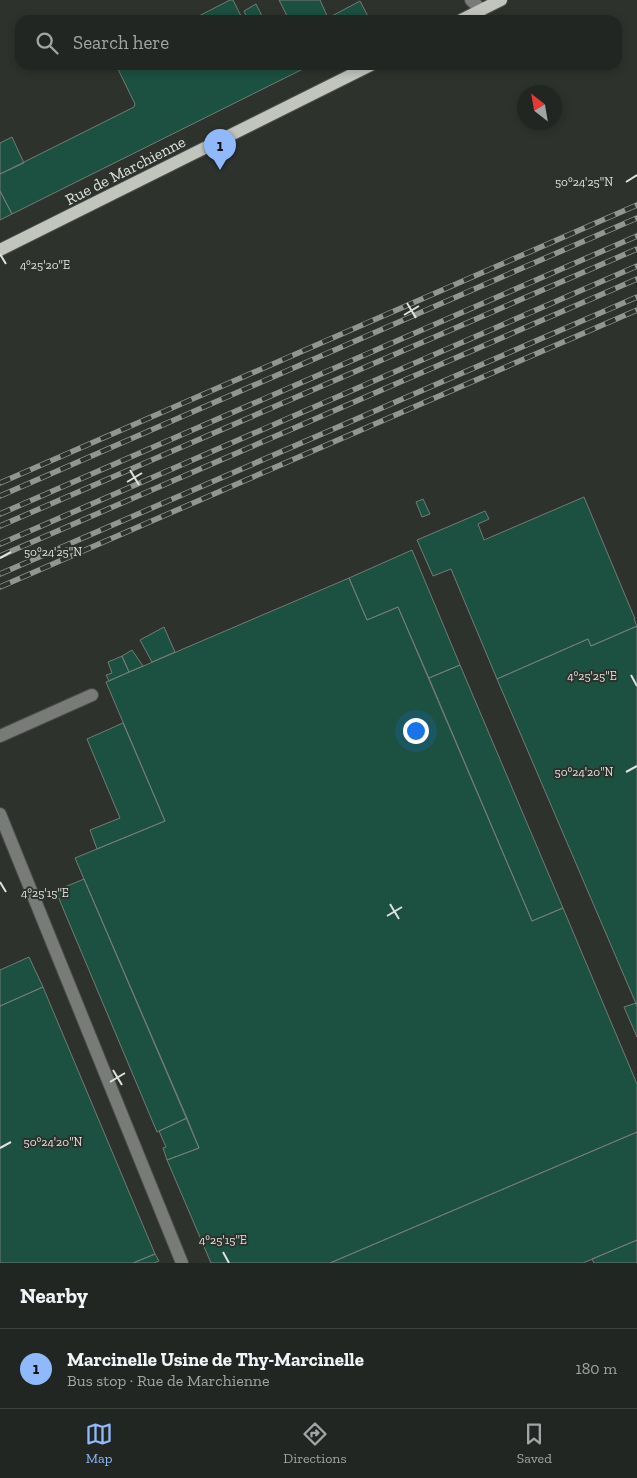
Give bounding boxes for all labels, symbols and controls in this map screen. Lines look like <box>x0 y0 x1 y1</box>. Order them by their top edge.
search box <box>15 15 622 70</box>
icon: search <box>33 29 61 57</box>
text: Search here <box>73 31 169 54</box>
north arrow <box>517 85 562 130</box>
pin: 1 <box>204 129 236 170</box>
street label: Rue de Marchienne <box>62 132 189 209</box>
text: 50°24'25"N <box>555 175 613 189</box>
text: 4°25'20"E <box>20 258 70 272</box>
text: 50°24'25"N <box>24 545 82 559</box>
text: 4°25'25"E <box>567 669 617 683</box>
your location <box>403 718 429 744</box>
text: 50°24'20"N <box>555 765 614 779</box>
text: 4°25'15"E <box>21 886 69 900</box>
text: 50°24'20"N <box>24 1135 83 1149</box>
text: 4°25'15"E <box>199 1233 247 1247</box>
text: Nearby <box>20 1283 88 1308</box>
text: Marcinelle Usine de Thy-Marcinelle <box>67 1348 364 1371</box>
text: 1 <box>33 1359 39 1378</box>
text: 180 m <box>576 1359 617 1378</box>
text: Bus stop · Rue de Marchienne <box>67 1371 270 1390</box>
tab: Map <box>85 1420 113 1467</box>
tab: Directions <box>283 1420 347 1467</box>
tab: Saved <box>517 1420 552 1467</box>

